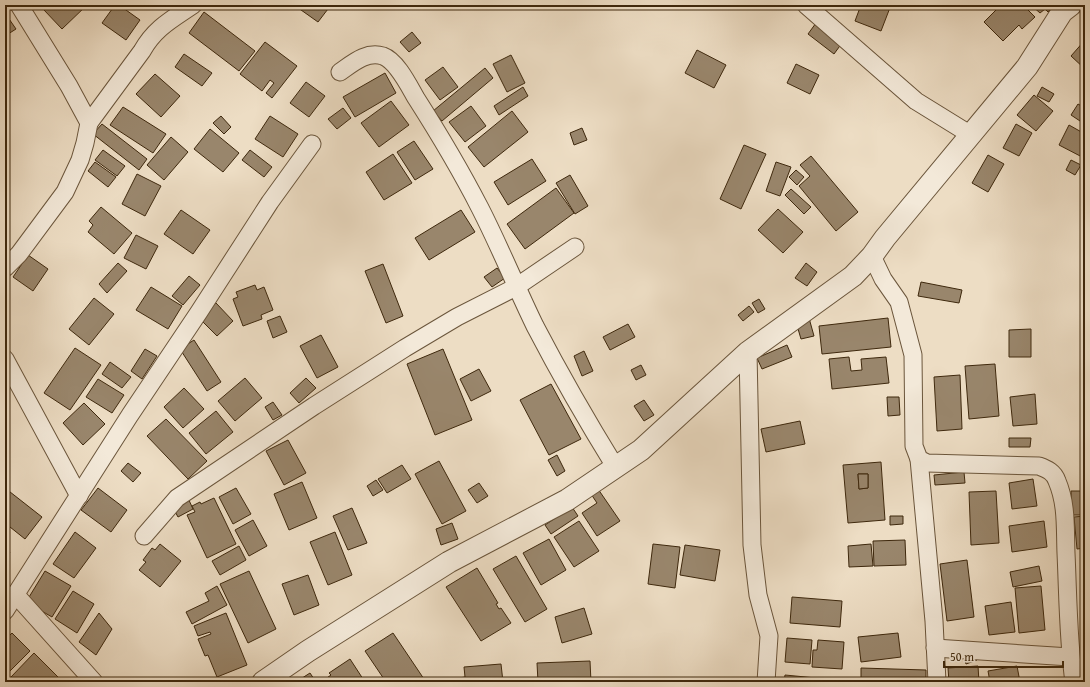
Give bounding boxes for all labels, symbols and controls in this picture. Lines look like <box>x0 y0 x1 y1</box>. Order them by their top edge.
scale bar <box>944 643 1063 669</box>
text: 50 m <box>950 648 974 665</box>

